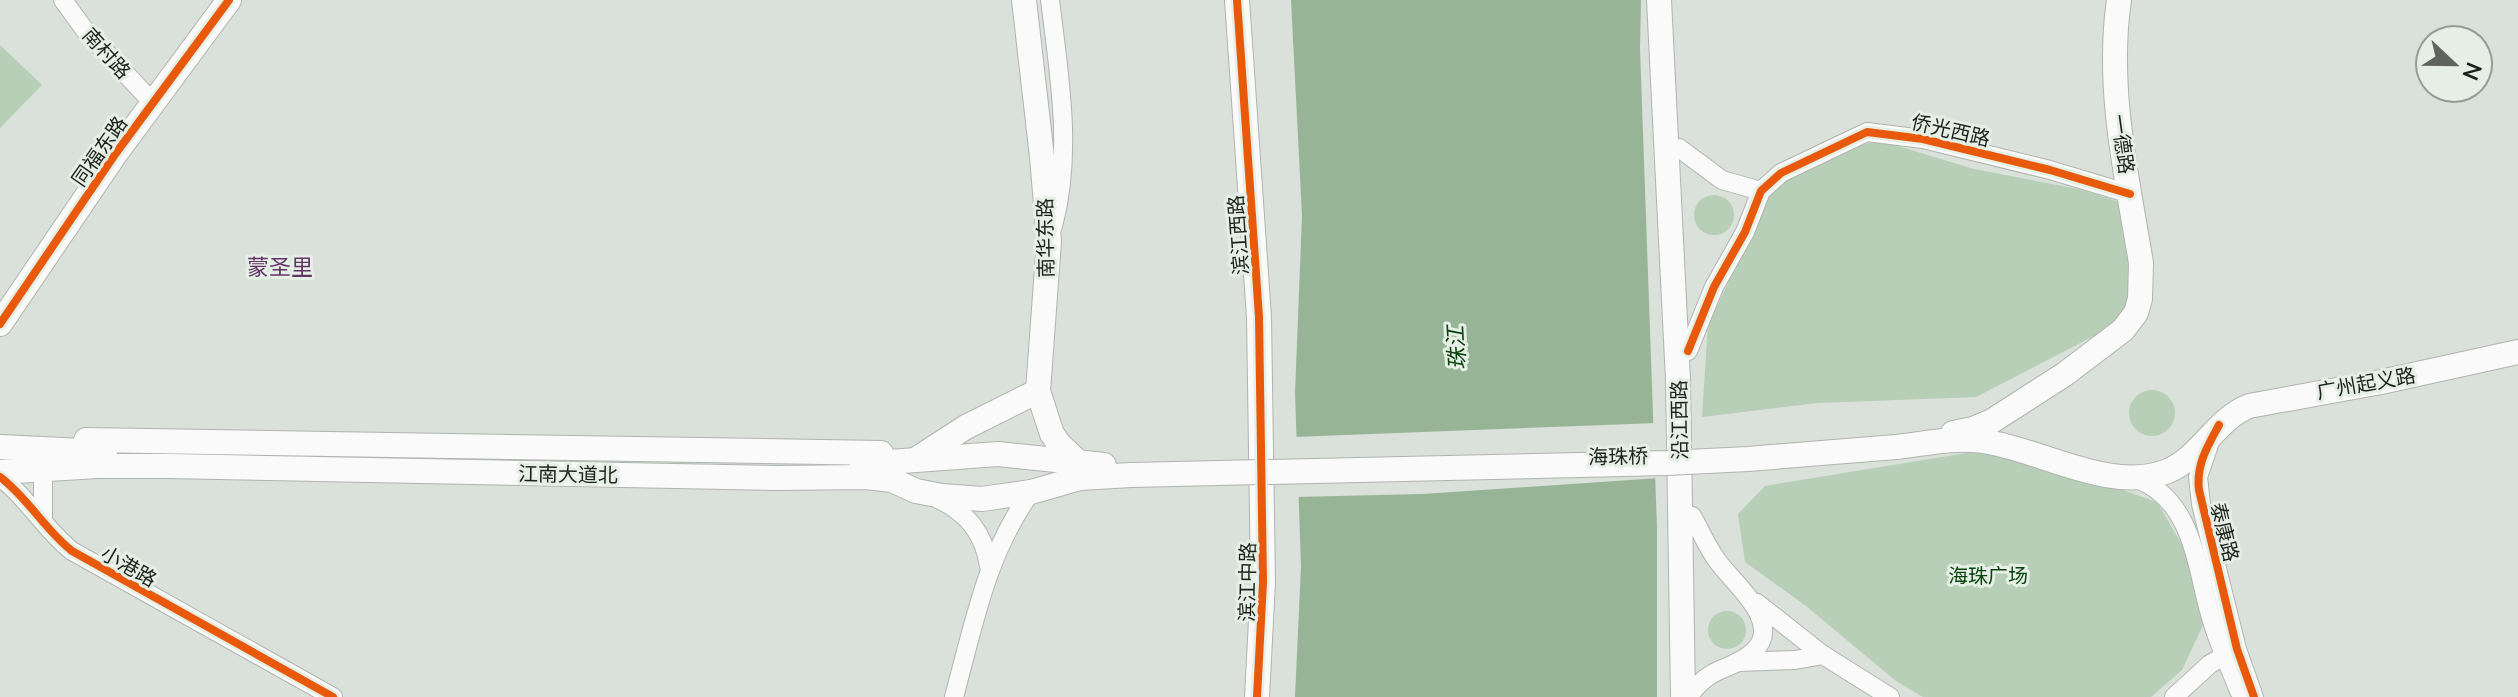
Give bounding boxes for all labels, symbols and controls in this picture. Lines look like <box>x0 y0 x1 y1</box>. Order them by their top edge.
street label: 南村路 <box>78 22 136 84</box>
north arrow <box>2414 24 2494 104</box>
text: N <box>2456 59 2489 84</box>
street label: 侨光西路 <box>1909 109 1993 151</box>
street label: 同福东路 <box>66 111 132 191</box>
street label: 一德路 <box>2106 113 2140 175</box>
street label: 滨江西路 <box>1223 194 1253 276</box>
street label: 南华东路 <box>1032 198 1058 278</box>
district label: 蒙圣里 <box>247 253 313 281</box>
water label: 珠江 <box>1441 323 1471 371</box>
street label: 广州起义路 <box>2315 362 2417 404</box>
street label: 沿江西路 <box>1666 380 1692 460</box>
street label: 海珠桥 <box>1588 443 1648 469</box>
street label: 江南大道北 <box>518 461 618 487</box>
street label: 泰康路 <box>2206 500 2244 564</box>
street label: 小港路 <box>97 540 161 592</box>
street label: 滨江中路 <box>1234 542 1260 622</box>
park label: 海珠广场 <box>1948 563 2028 588</box>

